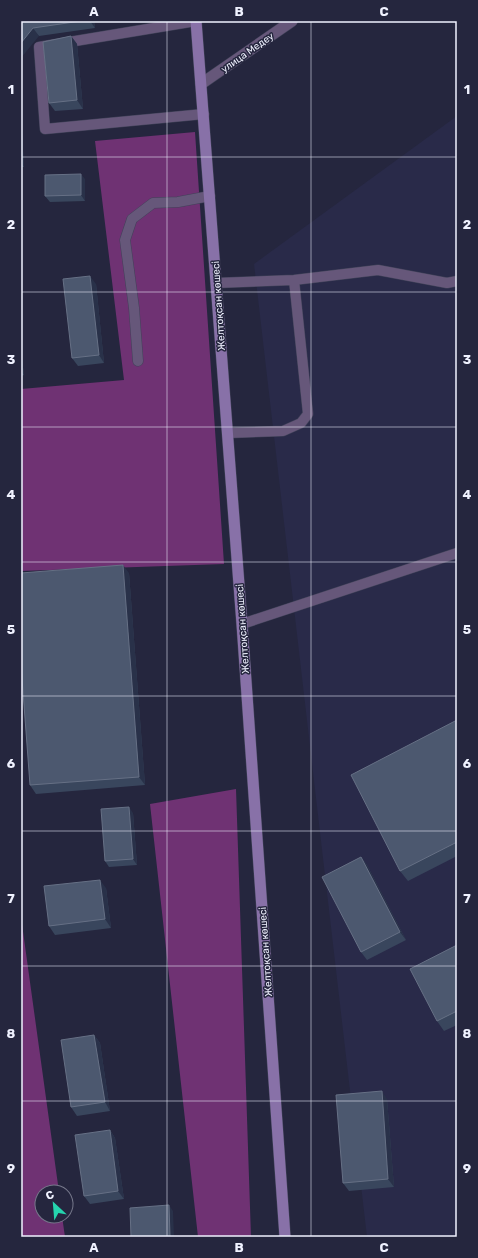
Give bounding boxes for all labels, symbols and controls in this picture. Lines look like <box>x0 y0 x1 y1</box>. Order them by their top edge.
text: A <box>89 4 99 19</box>
text: B <box>234 4 244 19</box>
text: C <box>379 4 389 19</box>
street label: улица Медеу <box>219 30 277 75</box>
text: 1 <box>8 82 14 97</box>
text: 1 <box>464 82 470 97</box>
text: 2 <box>7 217 15 232</box>
text: 2 <box>463 217 471 232</box>
street label: Желтоқсан көшесі <box>210 261 228 351</box>
text: 3 <box>7 352 16 367</box>
text: 3 <box>463 352 472 367</box>
text: 4 <box>7 487 16 502</box>
text: 4 <box>463 487 472 502</box>
street label: Желтоқсан көшесі <box>234 584 252 674</box>
text: 5 <box>7 622 15 637</box>
text: 5 <box>463 622 471 637</box>
text: 6 <box>7 756 16 771</box>
text: 6 <box>463 756 472 771</box>
text: 7 <box>7 891 15 906</box>
text: 7 <box>463 891 471 906</box>
street label: Желтоқсан көшесі <box>257 907 275 997</box>
text: 8 <box>7 1026 16 1041</box>
text: 8 <box>463 1026 472 1041</box>
text: 9 <box>7 1161 15 1176</box>
text: 9 <box>463 1161 471 1176</box>
north arrow <box>34 1184 74 1224</box>
text: С <box>44 1188 56 1203</box>
text: A <box>89 1240 99 1255</box>
text: B <box>234 1240 244 1255</box>
text: C <box>379 1240 389 1255</box>

